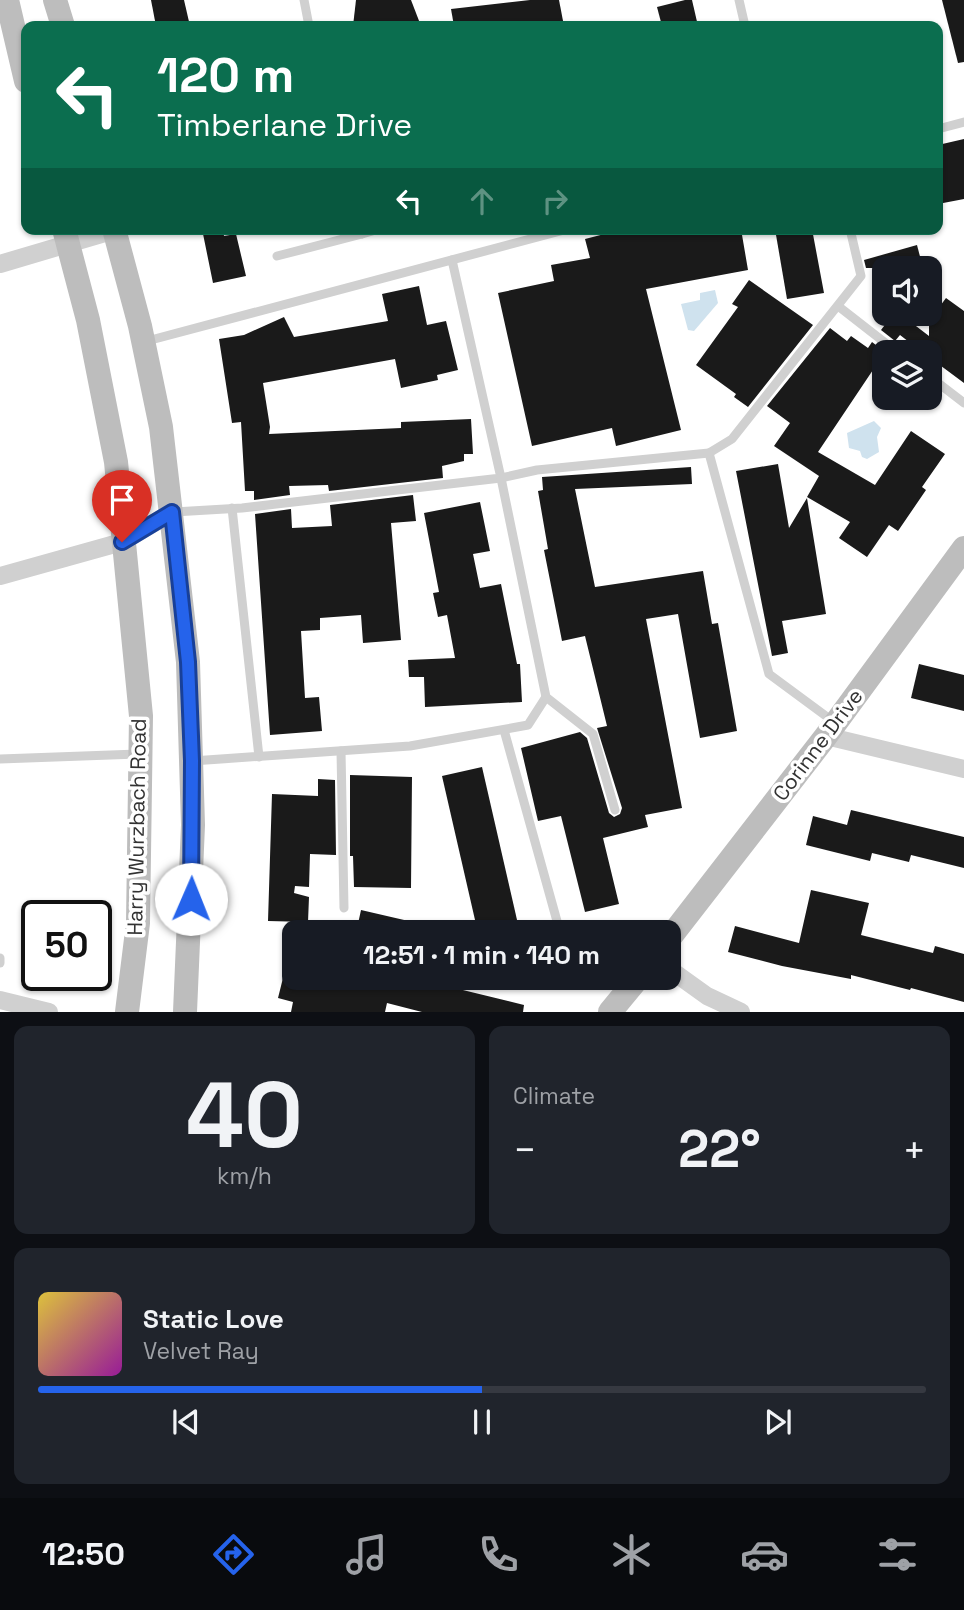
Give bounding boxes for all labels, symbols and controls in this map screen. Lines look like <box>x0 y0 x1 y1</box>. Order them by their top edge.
text: 120 m <box>157 44 294 106</box>
icon: left <box>42 49 133 140</box>
text: Timberlane Drive <box>157 105 412 145</box>
icon: left <box>390 182 428 220</box>
icon: ahead <box>463 182 501 220</box>
icon: right <box>536 182 574 220</box>
map controls <box>872 256 942 410</box>
button: sound <box>872 256 942 326</box>
button: layers <box>872 340 942 410</box>
pin <box>92 470 152 542</box>
icon: arrive <box>103 481 141 519</box>
street label: Corinne Drive <box>767 683 869 806</box>
street label: Harry Wurzbach Road <box>121 718 152 936</box>
position arrow <box>154 862 228 936</box>
speed limit sign: 50 <box>21 900 112 991</box>
text: 12:51 · 1 min · 140 m <box>363 938 600 972</box>
text: 40 <box>186 1057 303 1174</box>
text: Climate <box>513 1081 595 1111</box>
text: 22° <box>678 1116 761 1182</box>
text: − <box>513 1126 537 1174</box>
text: + <box>902 1126 926 1174</box>
text: km/h <box>217 1161 272 1191</box>
text: Static Love <box>143 1302 284 1336</box>
text: Velvet Ray <box>143 1336 259 1366</box>
icon: previous <box>167 1403 205 1441</box>
icon: pause <box>463 1403 501 1441</box>
icon: next <box>759 1403 797 1441</box>
icon: directions <box>209 1530 258 1579</box>
icon: music <box>342 1530 391 1579</box>
icon: phone <box>474 1530 523 1579</box>
icon: climate <box>607 1530 656 1579</box>
icon: car <box>740 1530 789 1579</box>
icon: filters <box>873 1530 922 1579</box>
text: 12:50 <box>42 1534 125 1574</box>

